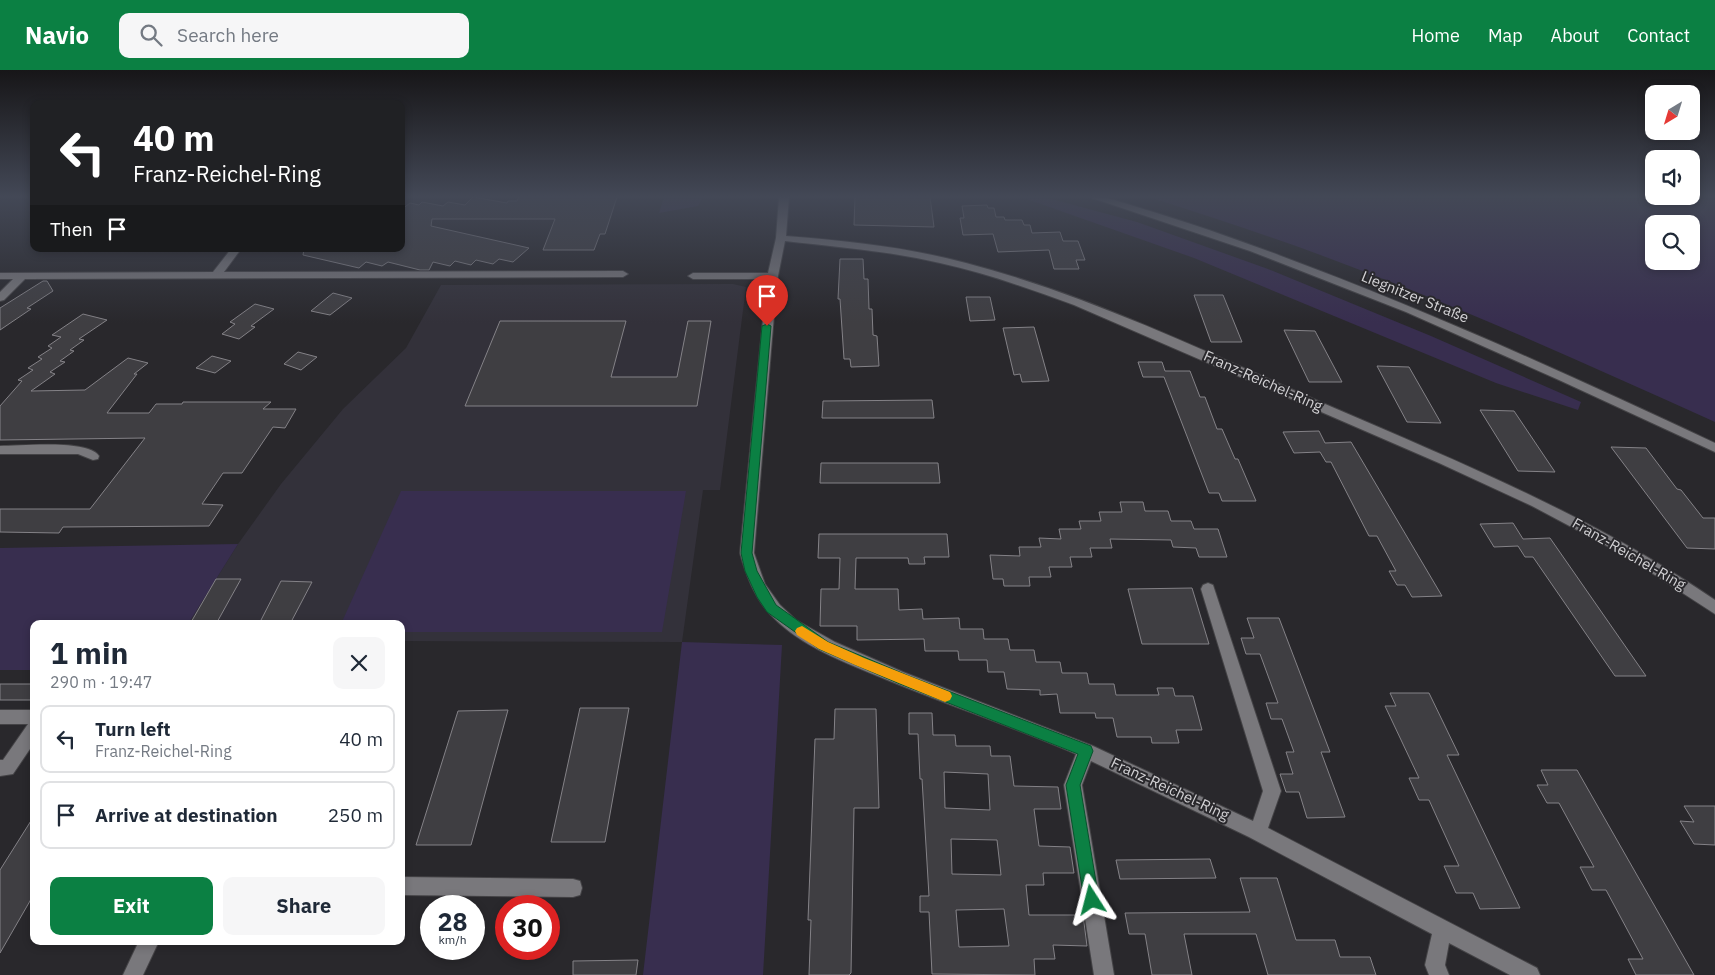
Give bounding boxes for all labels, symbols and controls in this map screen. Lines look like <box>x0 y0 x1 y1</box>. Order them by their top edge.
search box <box>119 13 469 58</box>
text: Navio <box>25 19 89 51</box>
icon: search <box>137 21 165 49</box>
text: Search here <box>177 23 279 47</box>
text: Home <box>1412 24 1460 47</box>
text: Map <box>1488 24 1523 47</box>
text: About <box>1551 24 1599 47</box>
text: Contact <box>1627 24 1690 47</box>
north arrow <box>1645 85 1700 140</box>
map controls <box>1645 85 1700 270</box>
text: 40 m <box>133 115 215 161</box>
icon: left <box>50 120 115 185</box>
button: sound <box>1645 150 1700 205</box>
text: Franz-Reichel-Ring <box>133 159 321 188</box>
icon: arrive <box>103 215 131 243</box>
button: search <box>1645 215 1700 270</box>
text: Then <box>50 217 93 241</box>
street label: Liegnitzer Straße <box>1359 266 1472 327</box>
pin <box>746 275 788 326</box>
icon: arrive <box>753 282 781 310</box>
street label: Franz-Reichel-Ring <box>1201 346 1326 415</box>
street label: Franz-Reichel-Ring <box>1569 513 1690 594</box>
text: 1 min <box>50 633 128 672</box>
button: close <box>333 637 385 689</box>
text: 290 m · 19:47 <box>50 672 152 692</box>
text: Turn left <box>95 717 171 741</box>
icon: left <box>52 725 80 753</box>
text: 40 m <box>339 727 383 751</box>
text: Franz-Reichel-Ring <box>95 741 232 761</box>
street label: Franz-Reichel-Ring <box>1108 753 1232 824</box>
icon: arrive <box>52 801 80 829</box>
text: Arrive at destination <box>95 803 278 827</box>
text: 250 m <box>328 803 383 827</box>
position arrow <box>1065 873 1117 925</box>
button: Exit <box>50 877 213 935</box>
button: Share <box>223 877 385 935</box>
speed limit sign: 30 <box>495 895 560 960</box>
text: 28 <box>437 905 468 938</box>
text: km/h <box>438 932 467 947</box>

